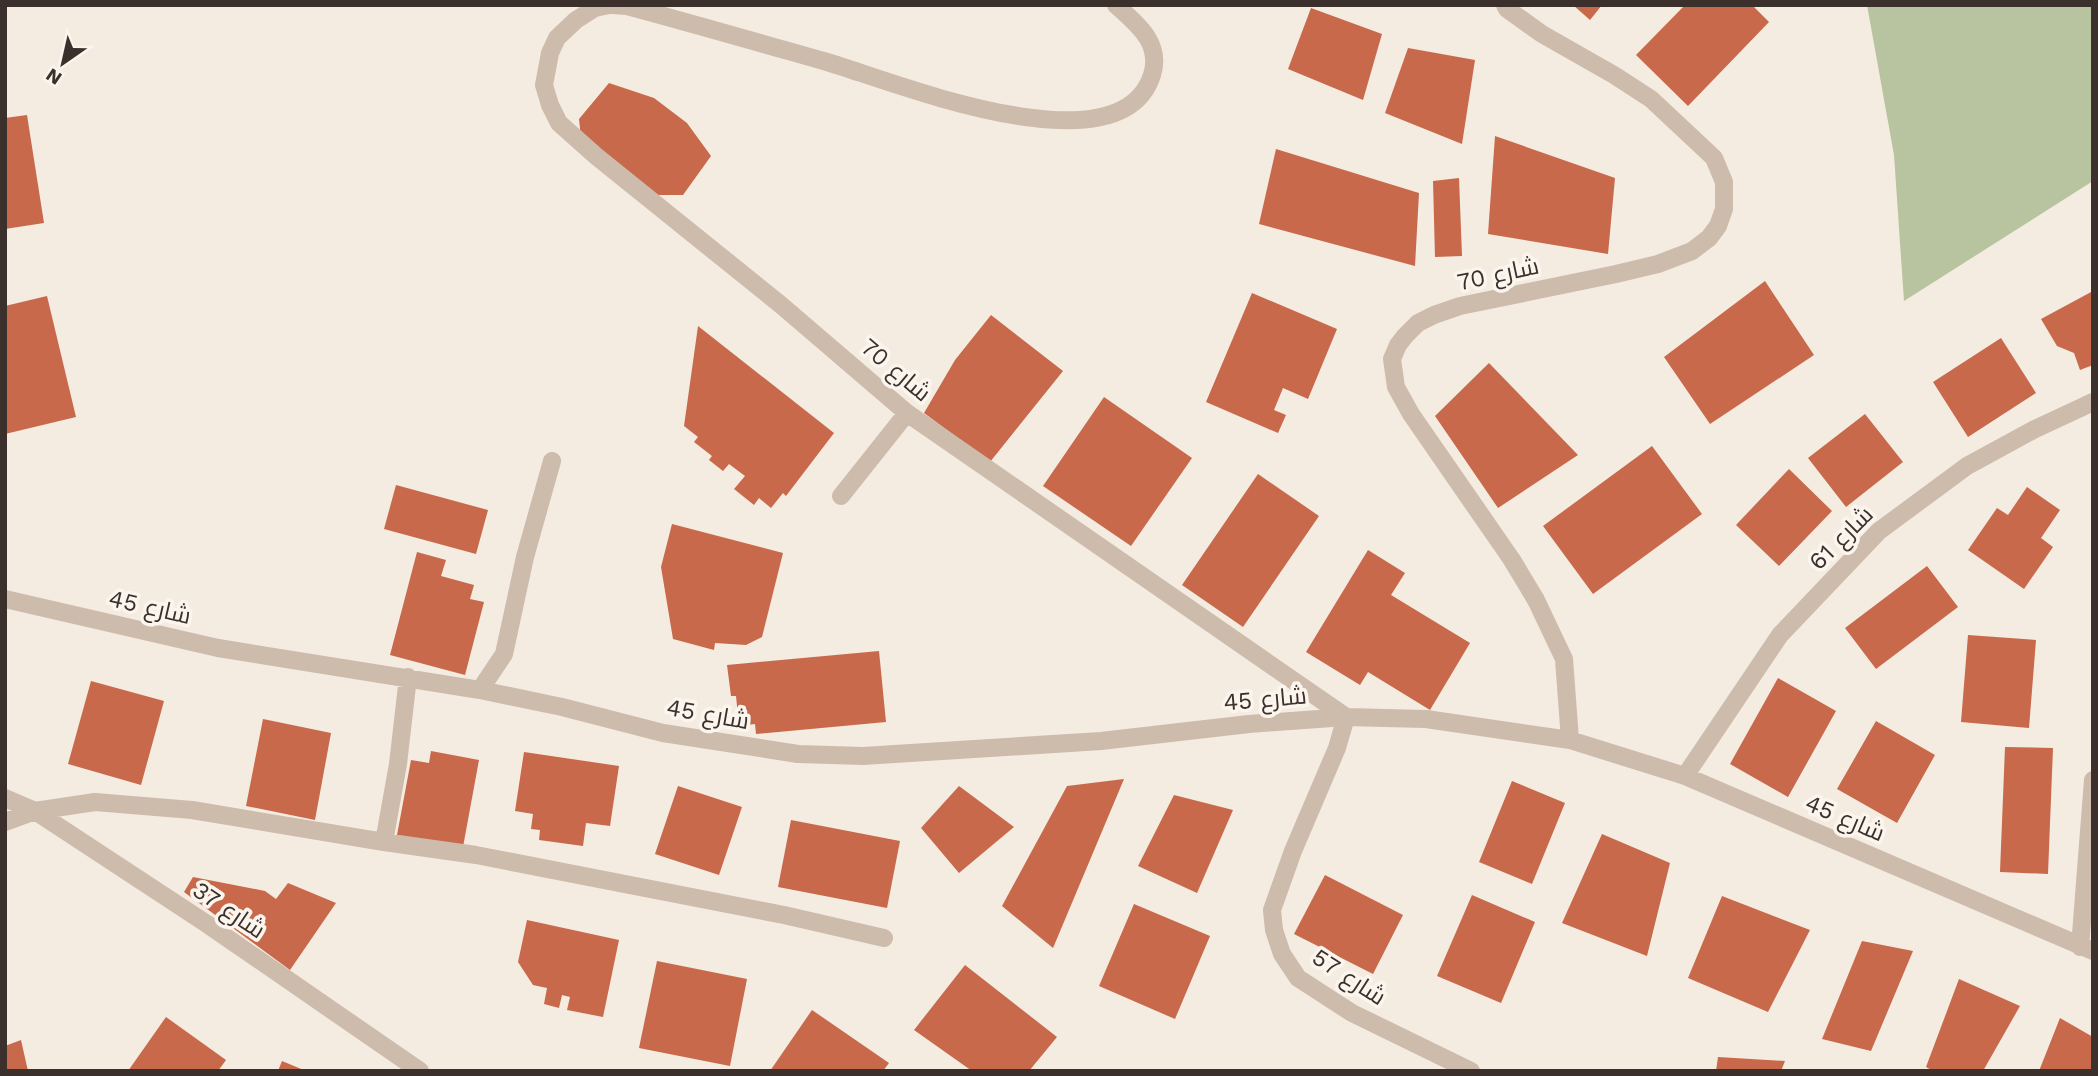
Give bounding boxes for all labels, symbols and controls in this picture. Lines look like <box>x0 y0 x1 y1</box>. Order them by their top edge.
north arrow <box>28 28 98 98</box>
text: N <box>42 63 66 90</box>
street label: شارع 70 <box>1455 252 1542 298</box>
street label: شارع 70 <box>854 333 937 409</box>
street label: شارع 61 <box>1803 500 1880 577</box>
street label: شارع 45 <box>106 584 194 632</box>
street label: شارع 45 <box>1222 681 1308 719</box>
street label: شارع 45 <box>664 693 751 737</box>
street label: شارع 45 <box>1800 789 1889 849</box>
street label: شارع 37 <box>186 876 270 946</box>
street label: شارع 57 <box>1306 943 1391 1013</box>

